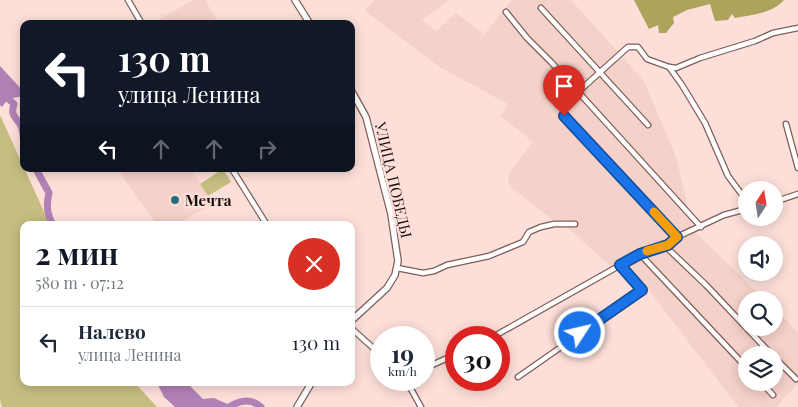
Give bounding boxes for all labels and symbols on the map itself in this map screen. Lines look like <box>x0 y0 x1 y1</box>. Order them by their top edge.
pin <box>543 65 585 116</box>
street label: УЛИЦА ПОБЕДЫ <box>371 119 417 240</box>
north arrow <box>738 181 782 226</box>
place label: Мечта <box>185 190 232 210</box>
marker: Мечта <box>169 194 181 206</box>
position arrow <box>553 306 605 358</box>
speed limit sign: 30 <box>445 326 510 391</box>

